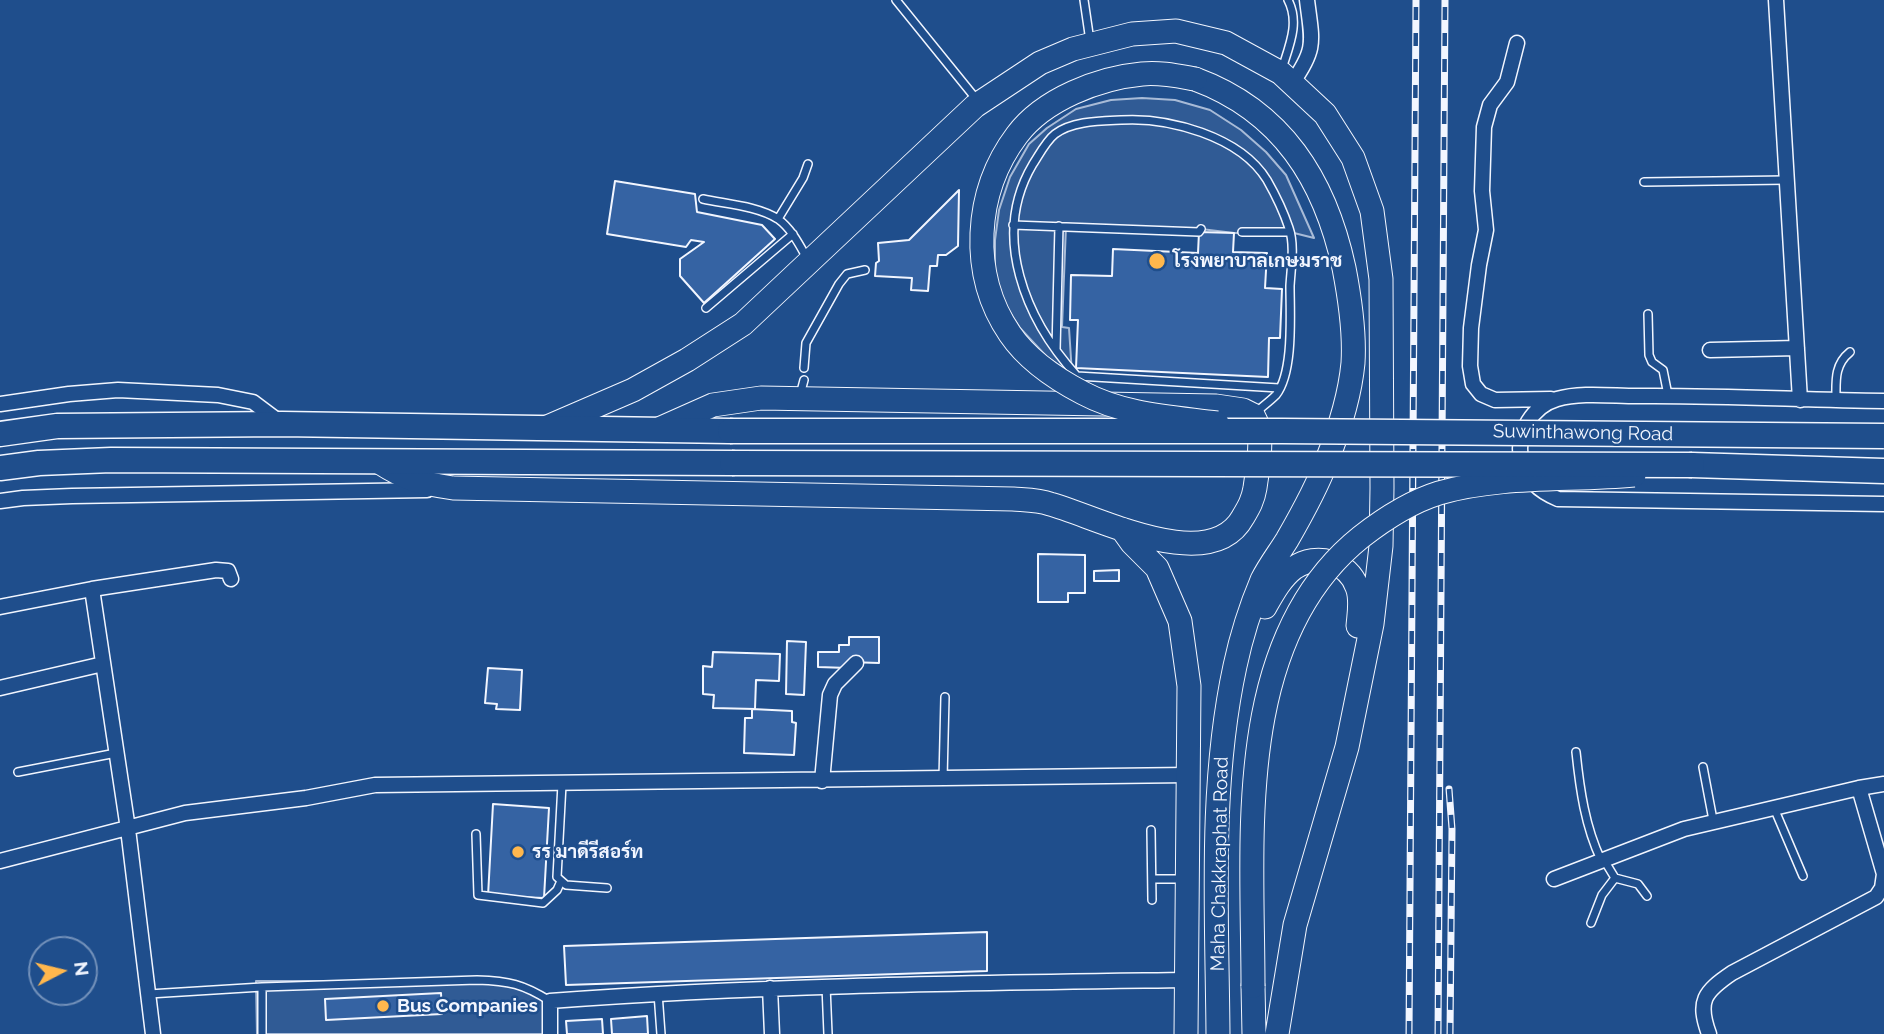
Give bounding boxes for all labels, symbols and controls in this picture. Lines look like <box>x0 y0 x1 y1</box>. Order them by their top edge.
place label: โรงพยาบาลเกษมราช <box>1173 250 1342 272</box>
marker: โรงพยาบาลเกษมราช <box>1147 251 1167 271</box>
street label: Suwinthawong Road <box>1493 420 1673 446</box>
street label: Maha Chakkraphat Road <box>1207 756 1233 972</box>
place label: รร มาดีรีสอร์ท <box>532 841 643 863</box>
marker: รร มาดีรีสอร์ท <box>510 844 526 860</box>
north arrow <box>28 936 98 1006</box>
text: N <box>70 960 94 977</box>
place label: Bus Companies <box>397 995 538 1017</box>
marker: Bus Companies <box>375 998 391 1014</box>

